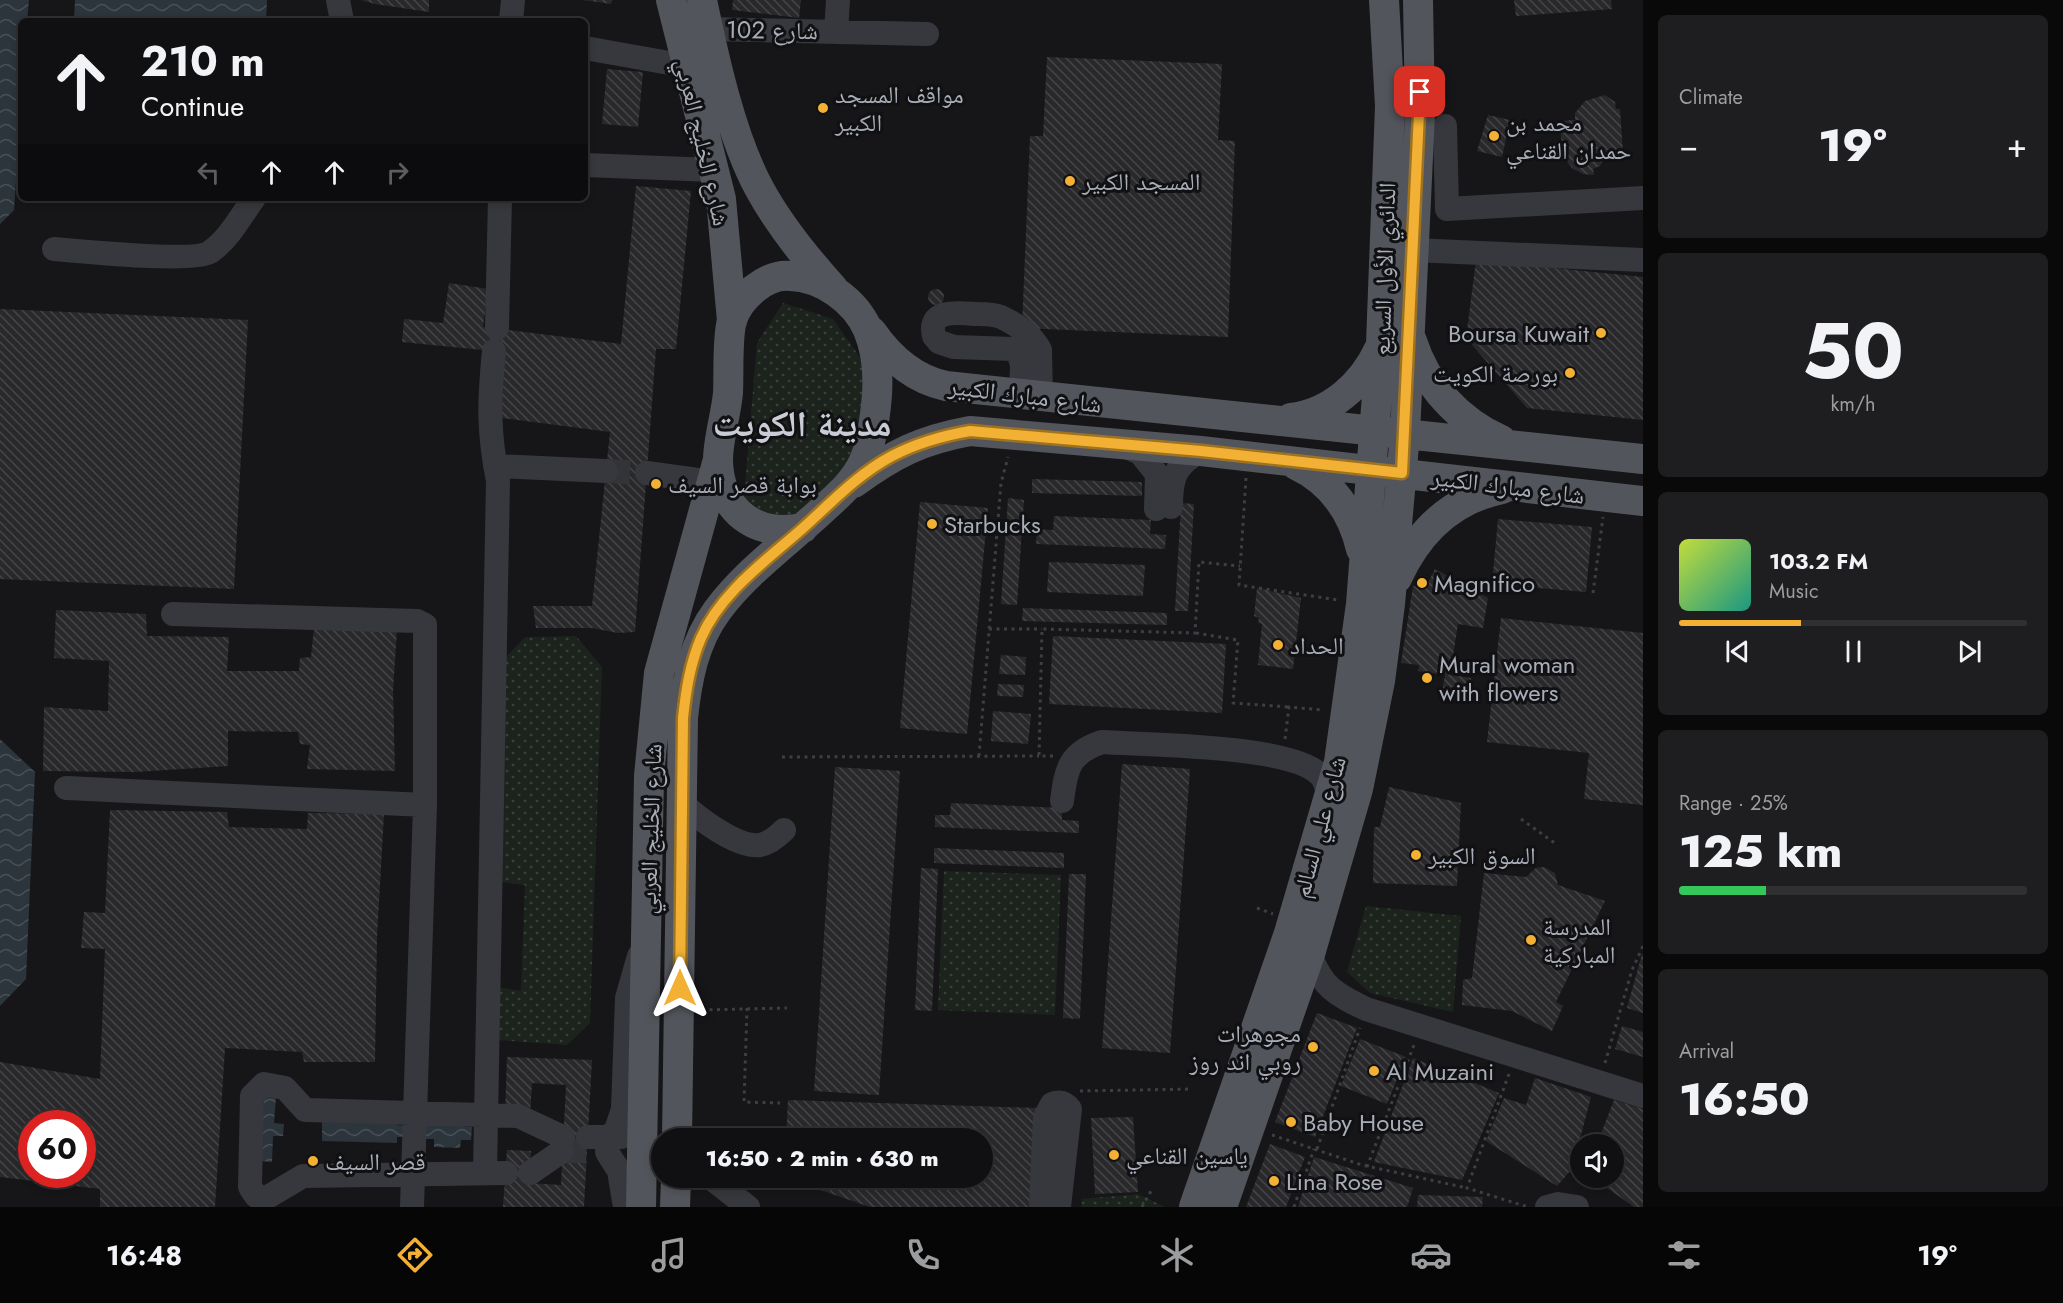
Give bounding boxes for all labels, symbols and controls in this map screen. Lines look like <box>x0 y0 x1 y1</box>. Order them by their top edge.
street label: شارع 102 <box>726 12 818 48</box>
text: 210 m <box>141 31 265 92</box>
icon: ahead <box>42 42 120 120</box>
street label: شارع الخليج العربي <box>665 55 739 230</box>
pin <box>1394 66 1445 117</box>
icon: arrive <box>1403 75 1436 108</box>
place label: مواقف المسجد الكبير <box>834 77 964 140</box>
text: Climate <box>1679 83 1743 112</box>
text: Continue <box>141 87 244 126</box>
marker: مواقف المسجد الكبير <box>816 101 830 115</box>
place label: محمد بن حمدان القناعي <box>1506 105 1631 170</box>
text: 19° <box>1818 113 1887 178</box>
text: − <box>1679 122 1698 169</box>
text: + <box>2007 122 2027 169</box>
marker: محمد بن حمدان القناعي <box>1487 129 1501 143</box>
icon: left <box>192 156 225 189</box>
icon: ahead <box>255 156 288 189</box>
icon: ahead <box>318 156 351 189</box>
icon: right <box>381 156 414 189</box>
place label: المسجد الكبير <box>1081 164 1200 199</box>
marker: المسجد الكبير <box>1063 174 1077 188</box>
street label: الدائري الأول السريع <box>1363 182 1407 356</box>
text: 50 <box>1802 295 1904 407</box>
place label: Boursa Kuwait <box>1448 316 1589 351</box>
marker: Boursa Kuwait <box>1594 326 1608 340</box>
place label: بورصة الكويت <box>1433 356 1558 391</box>
marker: بورصة الكويت <box>1563 366 1577 380</box>
street label: شارع مبارك الكبير <box>946 368 1103 422</box>
text: km/h <box>1830 390 1876 419</box>
district label: مدينة الكويت <box>712 397 892 449</box>
street label: شارع مبارك الكبير <box>1429 459 1586 513</box>
place label: بوابة قصر السيف <box>668 467 817 502</box>
marker: بوابة قصر السيف <box>649 477 663 491</box>
place label: Starbucks <box>944 507 1041 542</box>
marker: Starbucks <box>925 517 939 531</box>
text: 103.2 FM <box>1769 545 1868 577</box>
place label: Magnifico <box>1434 566 1535 601</box>
marker: Magnifico <box>1415 576 1429 590</box>
text: Music <box>1769 577 1819 606</box>
place label: الحداد <box>1290 628 1344 663</box>
icon: previous <box>1721 635 1754 668</box>
icon: pause <box>1837 635 1870 668</box>
icon: next <box>1953 635 1986 668</box>
marker: الحداد <box>1271 638 1285 652</box>
place label: Mural woman with flowers <box>1439 647 1575 710</box>
marker: Mural woman with flowers <box>1420 671 1434 685</box>
street label: شارع الخليج العربي <box>630 743 673 915</box>
street label: شارع علي السالم <box>1283 752 1357 902</box>
text: Range · 25% <box>1679 789 1788 818</box>
text: 125 km <box>1679 819 1842 884</box>
place label: السوق الكبير <box>1427 838 1536 873</box>
marker: السوق الكبير <box>1409 848 1423 862</box>
place label: المدرسة المباركية <box>1543 909 1616 972</box>
marker: المدرسة المباركية <box>1524 933 1538 947</box>
position arrow <box>648 956 712 1020</box>
place label: مجوهرات روبي اند روز <box>1189 1016 1301 1081</box>
text: Arrival <box>1679 1037 1734 1066</box>
marker: مجوهرات روبي اند روز <box>1306 1040 1320 1054</box>
place label: Al Muzaini <box>1386 1054 1494 1089</box>
marker: Al Muzaini <box>1367 1064 1381 1078</box>
text: 16:50 <box>1679 1067 1810 1132</box>
place label: Baby House <box>1303 1105 1424 1140</box>
speed limit sign: 60 <box>18 1110 96 1188</box>
marker: Baby House <box>1284 1115 1298 1129</box>
map controls <box>1570 1134 1624 1188</box>
button: sound <box>1570 1134 1624 1188</box>
place label: ياسين القناعي <box>1126 1138 1248 1175</box>
text: 16:50 · 2 min · 630 m <box>705 1142 939 1174</box>
place label: قصر السيف <box>325 1144 426 1179</box>
marker: ياسين القناعي <box>1107 1148 1121 1162</box>
marker: قصر السيف <box>306 1154 320 1168</box>
place label: Lina Rose <box>1286 1164 1383 1199</box>
marker: Lina Rose <box>1267 1174 1281 1188</box>
icon: directions <box>394 1234 436 1276</box>
icon: music <box>648 1234 690 1276</box>
icon: phone <box>902 1234 944 1276</box>
icon: climate <box>1156 1234 1198 1276</box>
icon: car <box>1410 1234 1452 1276</box>
icon: filters <box>1663 1234 1705 1276</box>
text: 16:48 <box>106 1236 182 1275</box>
text: 19° <box>1917 1236 1957 1275</box>

